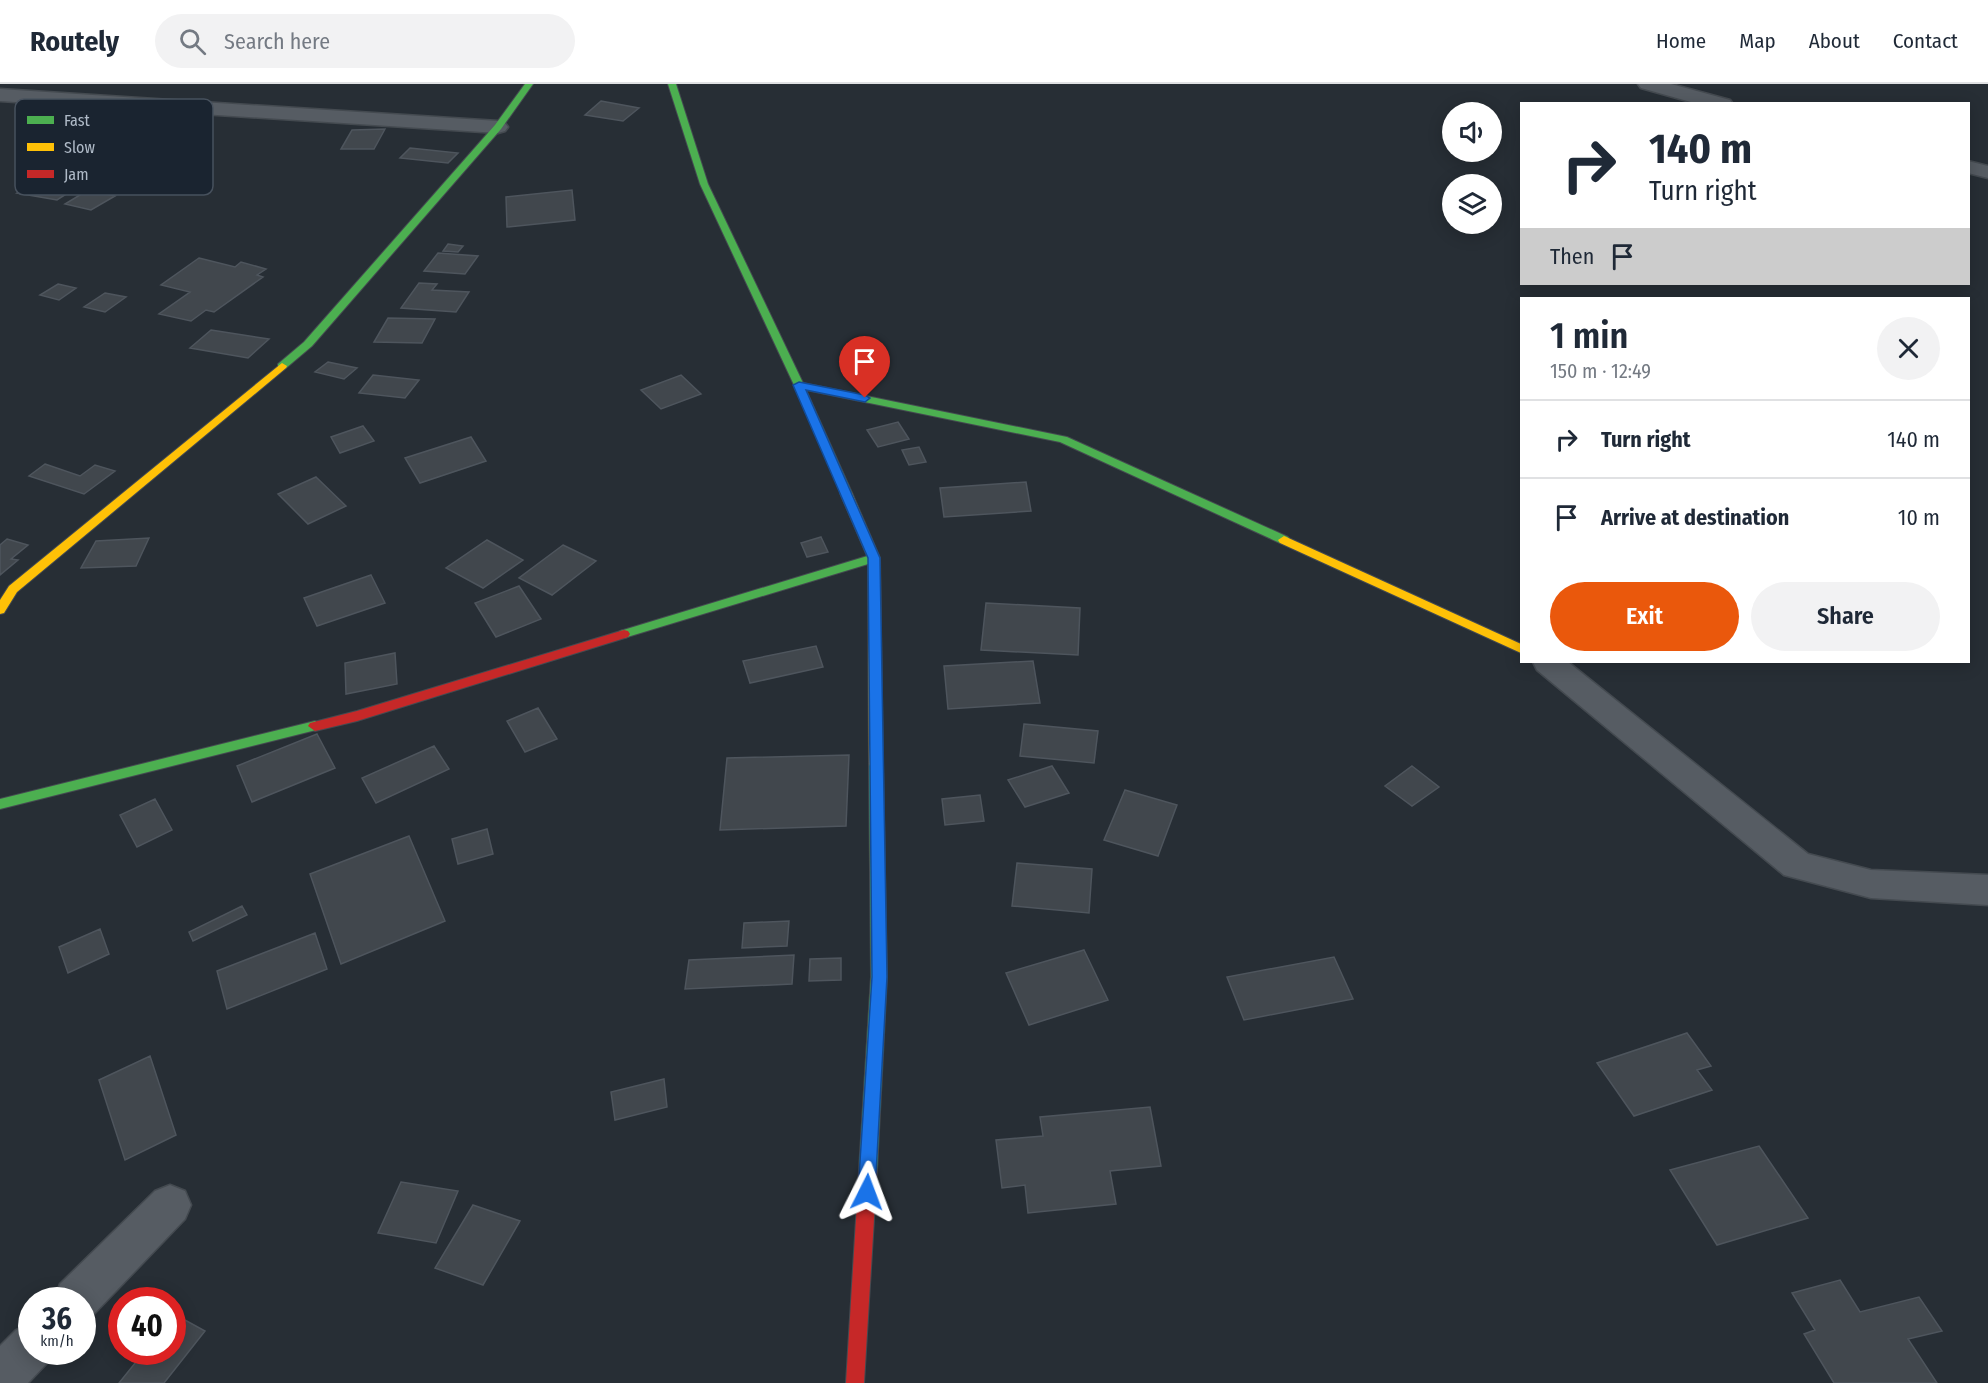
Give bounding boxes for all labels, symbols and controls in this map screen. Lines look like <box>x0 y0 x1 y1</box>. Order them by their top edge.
search box <box>155 14 575 68</box>
text: Routely <box>30 25 119 58</box>
icon: search <box>176 25 209 58</box>
text: Search here <box>224 28 330 55</box>
text: Home <box>1656 28 1706 54</box>
text: Map <box>1739 28 1776 54</box>
text: About <box>1809 28 1860 54</box>
text: Contact <box>1893 28 1958 54</box>
legend <box>15 99 213 195</box>
map controls <box>1442 102 1502 234</box>
button: sound <box>1442 102 1502 162</box>
text: Fast <box>64 111 91 130</box>
text: 140 m <box>1649 124 1752 174</box>
icon: right <box>1550 126 1628 204</box>
text: Slow <box>64 138 95 157</box>
text: Jam <box>64 165 89 184</box>
button: layers <box>1442 174 1502 234</box>
text: Turn right <box>1649 175 1757 207</box>
icon: arrive <box>1606 240 1639 273</box>
text: Then <box>1550 243 1594 270</box>
text: 1 min <box>1550 314 1628 358</box>
button: close <box>1877 317 1940 380</box>
pin <box>839 336 890 398</box>
icon: arrive <box>848 345 881 378</box>
text: 150 m · 12:49 <box>1550 359 1651 383</box>
icon: right <box>1550 423 1583 456</box>
text: Turn right <box>1601 426 1690 453</box>
text: 140 m <box>1887 426 1940 453</box>
icon: arrive <box>1550 501 1583 534</box>
text: Arrive at destination <box>1601 504 1789 531</box>
text: 10 m <box>1898 504 1940 531</box>
button: Exit <box>1550 582 1739 651</box>
button: Share <box>1751 582 1940 651</box>
position arrow <box>835 1160 899 1224</box>
speed limit sign: 40 <box>108 1287 186 1365</box>
text: 36 <box>42 1301 72 1337</box>
text: km/h <box>40 1332 74 1350</box>

